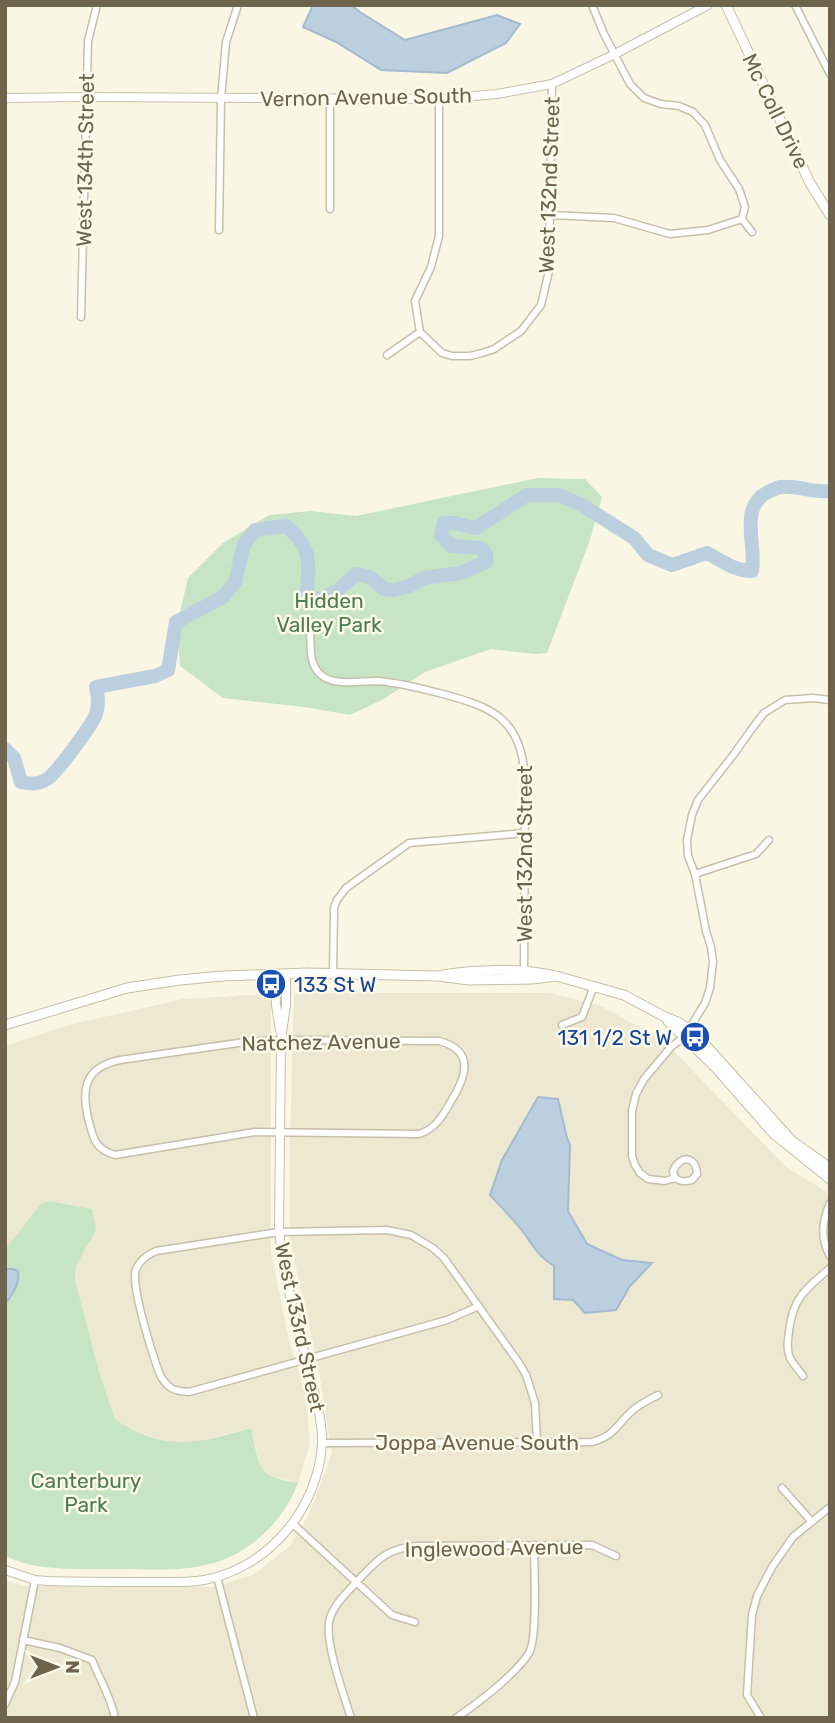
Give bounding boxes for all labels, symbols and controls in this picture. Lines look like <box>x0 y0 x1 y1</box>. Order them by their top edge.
street label: Mc Coll Drive <box>737 49 815 173</box>
street label: West 134th Street <box>71 73 99 247</box>
street label: Vernon Avenue South <box>260 83 472 111</box>
street label: West 132nd Street <box>533 96 565 274</box>
park label: Hidden Valley Park <box>276 588 382 637</box>
street label: West 132nd Street <box>512 765 537 943</box>
bus stop icon: 133 St W <box>254 967 288 1001</box>
place label: 133 St W <box>294 972 376 997</box>
bus stop icon: 131 1/2 St W <box>678 1020 712 1054</box>
place label: 131 1/2 St W <box>557 1025 672 1050</box>
street label: Natchez Avenue <box>241 1028 401 1056</box>
street label: West 133rd Street <box>270 1240 330 1414</box>
street label: Joppa Avenue South <box>375 1430 579 1455</box>
park label: Canterbury Park <box>31 1468 142 1517</box>
street label: Inglewood Avenue <box>404 1534 584 1562</box>
north arrow <box>21 1632 91 1702</box>
text: N <box>61 1660 84 1674</box>

